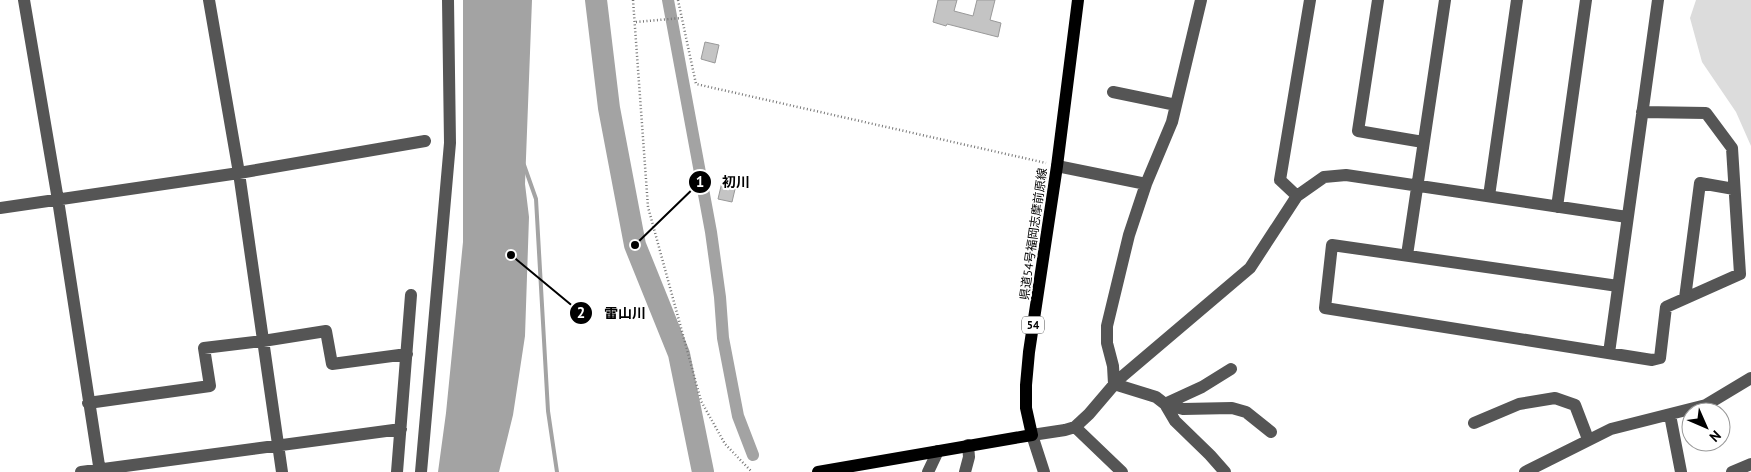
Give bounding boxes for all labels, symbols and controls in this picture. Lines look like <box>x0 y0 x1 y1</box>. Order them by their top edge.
callout: 初川 <box>687 167 760 196</box>
street label: 県道54号福岡志摩前原線 <box>1016 167 1050 301</box>
text: 1 <box>696 172 704 191</box>
text: 初川 <box>722 173 750 191</box>
callout: 雷山川 <box>569 299 656 328</box>
text: 2 <box>577 303 585 322</box>
text: 雷山川 <box>604 304 646 322</box>
road number: 54 <box>1022 316 1044 334</box>
north arrow <box>1681 402 1731 452</box>
text: N <box>1706 427 1725 446</box>

